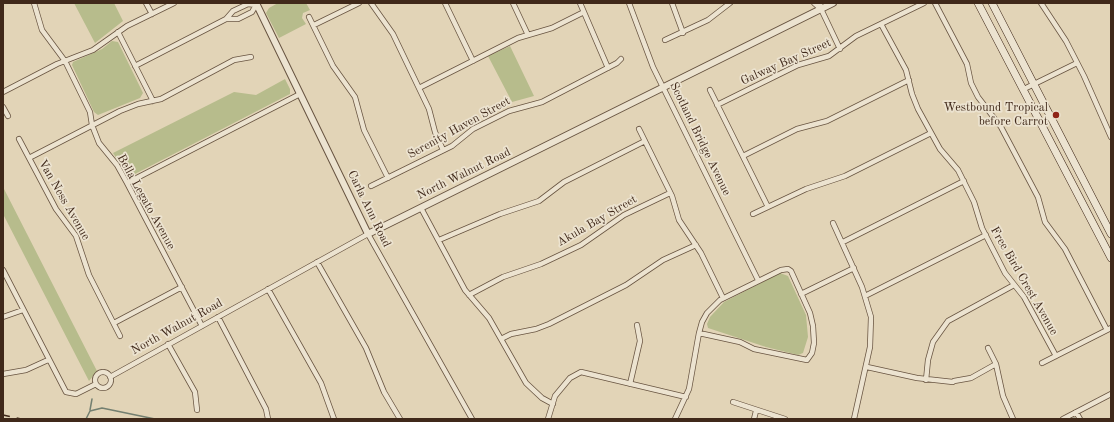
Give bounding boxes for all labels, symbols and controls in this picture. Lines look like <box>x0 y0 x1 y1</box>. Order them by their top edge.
street label: Galway Bay Street <box>738 36 834 88</box>
street label: Scotland Bridge Avenue <box>666 80 734 198</box>
street label: Serenity Haven Street <box>405 94 513 162</box>
place label: Westbound Tropical before Carrot <box>944 101 1048 129</box>
marker: Westbound Tropical before Carrot <box>1051 110 1061 120</box>
street label: North Walnut Road <box>415 145 513 203</box>
street label: Bella Legato Avenue <box>114 152 178 252</box>
street label: Van Ness Avenue <box>35 157 93 243</box>
street label: Carla Ann Road <box>344 168 394 250</box>
street label: Akula Bay Street <box>554 192 640 250</box>
street label: Free Bird Crest Avenue <box>987 224 1061 338</box>
street label: North Walnut Road <box>129 296 225 358</box>

